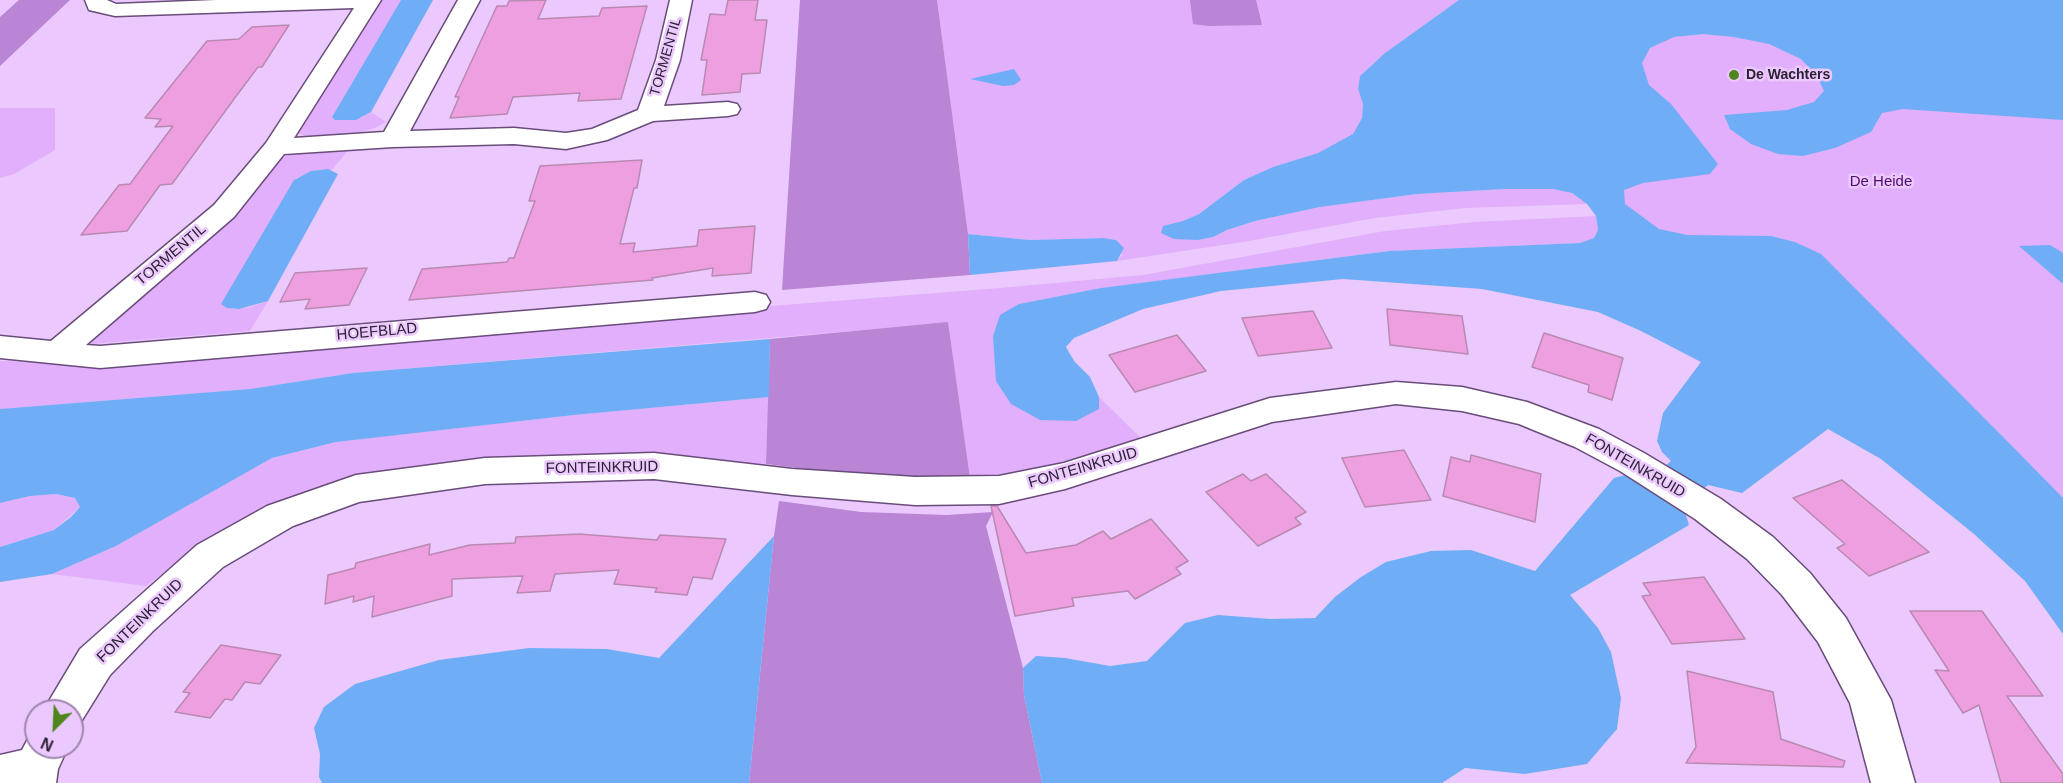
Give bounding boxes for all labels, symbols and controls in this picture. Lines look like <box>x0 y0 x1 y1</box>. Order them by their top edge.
street label: TORMENTIL <box>647 16 685 98</box>
place label: De Wachters <box>1746 67 1830 83</box>
marker: De Wachters <box>1727 68 1741 82</box>
park label: De Heide <box>1850 173 1912 191</box>
street label: TORMENTIL <box>132 220 210 290</box>
street label: HOEFBLAD <box>336 320 418 344</box>
street label: FONTEINKRUID <box>1582 430 1688 502</box>
street label: FONTEINKRUID <box>1026 444 1140 492</box>
street label: FONTEINKRUID <box>546 458 658 478</box>
street label: FONTEINKRUID <box>93 575 187 667</box>
north arrow <box>24 699 84 759</box>
text: N <box>39 734 56 754</box>

